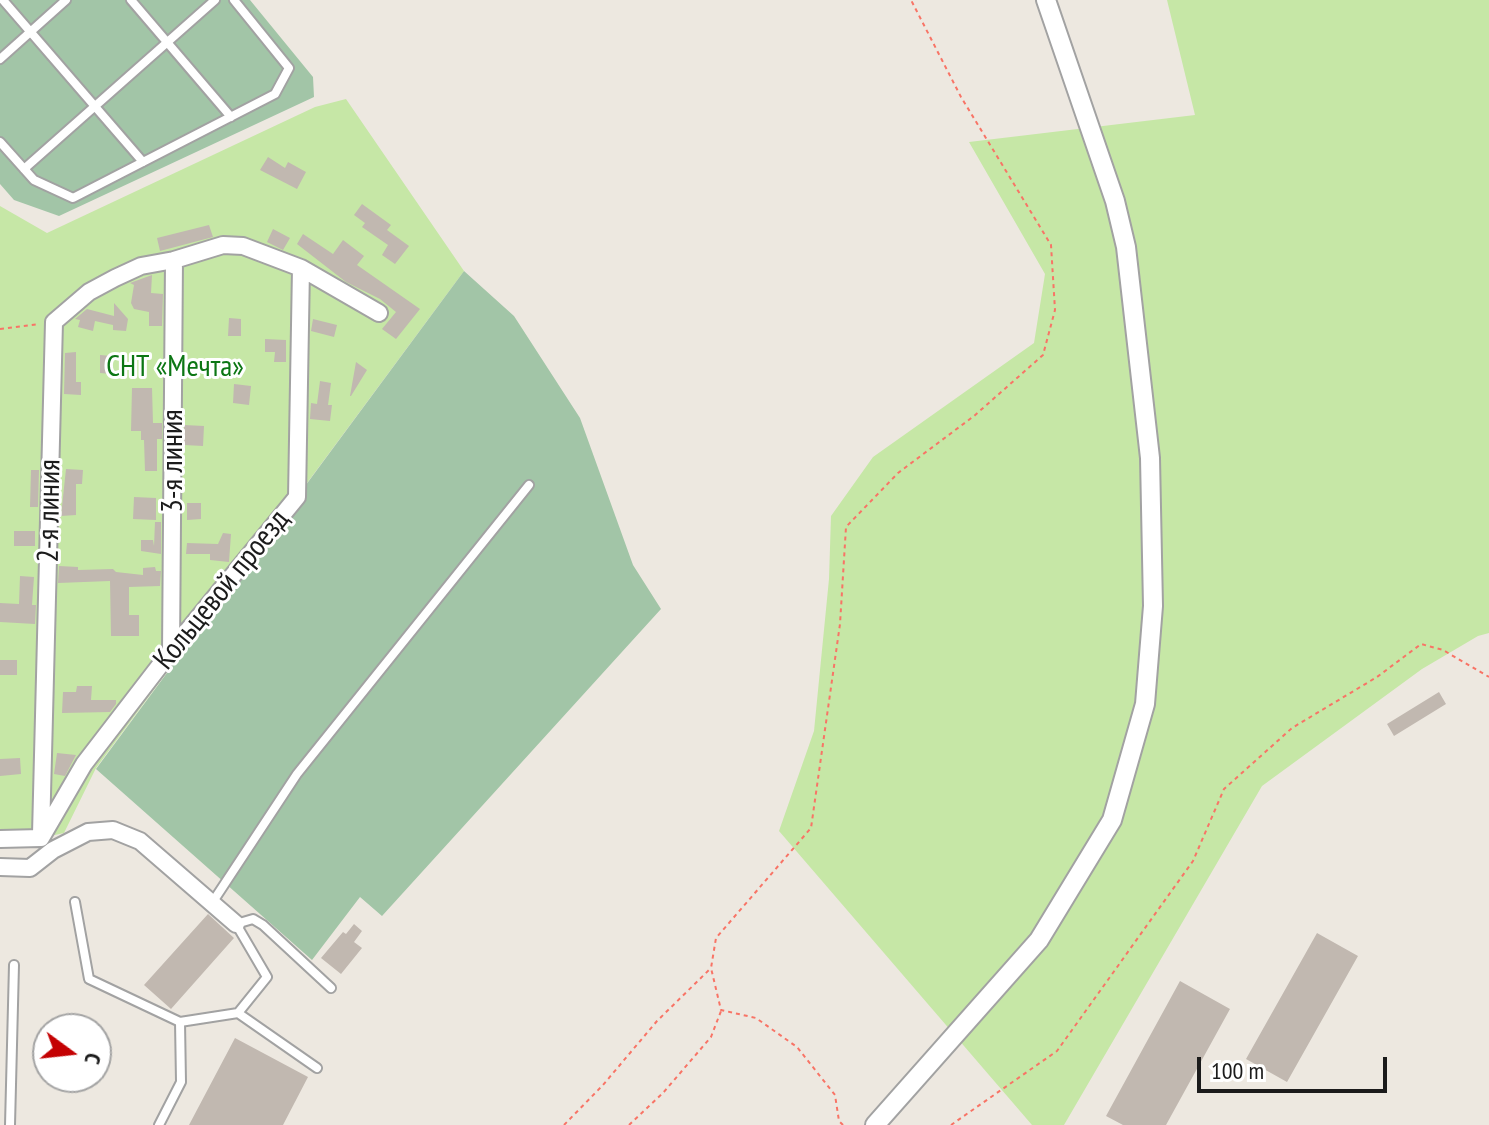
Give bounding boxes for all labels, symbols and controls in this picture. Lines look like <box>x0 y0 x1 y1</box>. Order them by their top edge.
park label: СНТ «Мечта» <box>106 349 244 385</box>
street label: 3-я линия <box>155 409 191 513</box>
street label: 2-я линия <box>31 459 69 563</box>
street label: Кольцевой проезд <box>147 503 297 677</box>
north arrow <box>32 1013 112 1093</box>
scale bar <box>1201 1041 1391 1091</box>
text: С <box>78 1050 108 1067</box>
text: 100 m <box>1211 1055 1264 1086</box>

